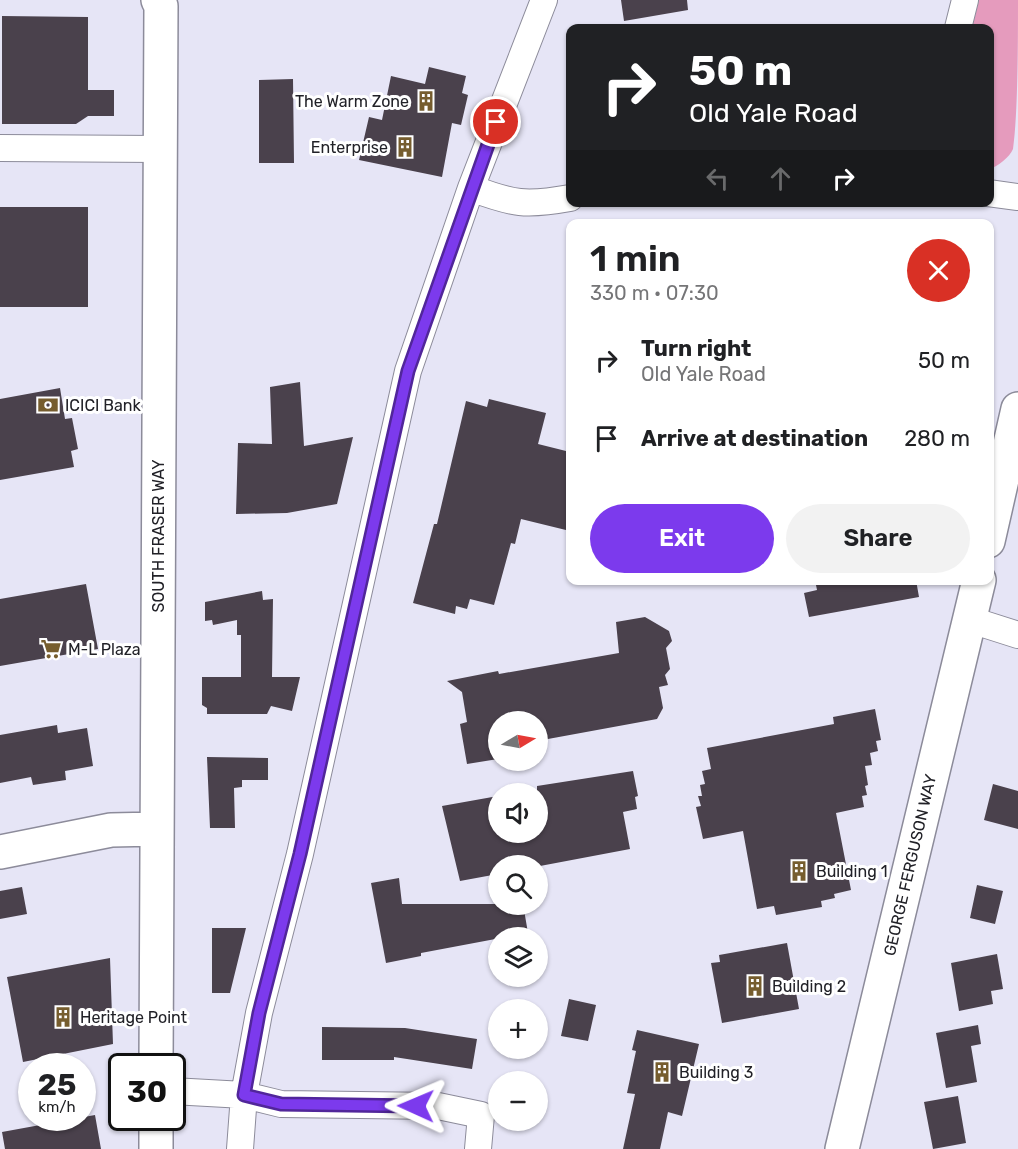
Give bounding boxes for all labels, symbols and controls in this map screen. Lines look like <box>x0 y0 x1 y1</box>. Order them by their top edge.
text: 50 m <box>689 46 792 96</box>
icon: right <box>590 48 668 126</box>
building icon: The Warm Zone <box>414 89 438 113</box>
place label: The Warm Zone <box>295 92 409 111</box>
pin <box>470 96 521 147</box>
text: Old Yale Road <box>689 97 858 129</box>
icon: arrive <box>479 105 512 138</box>
building icon: Enterprise <box>393 135 417 159</box>
place label: Enterprise <box>311 138 388 157</box>
icon: left <box>701 162 734 195</box>
icon: ahead <box>764 162 797 195</box>
icon: right <box>827 162 860 195</box>
text: 1 min <box>590 237 681 280</box>
button: close <box>907 239 970 302</box>
text: 330 m · 07:30 <box>590 281 719 305</box>
text: Turn right <box>641 335 751 362</box>
icon: right <box>590 344 623 377</box>
text: 50 m <box>918 347 970 374</box>
text: Old Yale Road <box>641 362 766 386</box>
bank icon: ICICI Bank <box>36 393 60 417</box>
place label: ICICI Bank <box>65 396 142 415</box>
icon: arrive <box>590 422 623 455</box>
text: Arrive at destination <box>641 425 868 452</box>
text: 280 m <box>904 425 970 452</box>
street label: SOUTH FRASER WAY <box>149 459 168 613</box>
button: Exit <box>590 504 774 573</box>
button: Share <box>786 504 970 573</box>
supermarket icon: M-L Plaza <box>39 637 63 661</box>
place label: M-L Plaza <box>68 640 141 659</box>
north arrow <box>488 711 548 771</box>
map controls <box>488 711 548 1131</box>
street label: GEORGE FERGUSON WAY <box>880 772 940 958</box>
button: sound <box>488 783 548 843</box>
button: search <box>488 855 548 915</box>
building icon: Building 1 <box>787 859 811 883</box>
place label: Building 1 <box>816 862 888 881</box>
button: layers <box>488 927 548 987</box>
building icon: Building 2 <box>743 974 767 998</box>
place label: Building 2 <box>772 977 846 996</box>
button: + <box>488 999 548 1059</box>
building icon: Heritage Point <box>51 1005 75 1029</box>
place label: Heritage Point <box>80 1008 187 1027</box>
speed limit sign: 30 <box>108 1053 186 1131</box>
building icon: Building 3 <box>650 1060 674 1084</box>
place label: Building 3 <box>679 1063 753 1082</box>
text: 25 <box>38 1067 76 1103</box>
button: − <box>488 1071 548 1131</box>
position arrow <box>384 1074 448 1138</box>
text: km/h <box>38 1098 76 1116</box>

